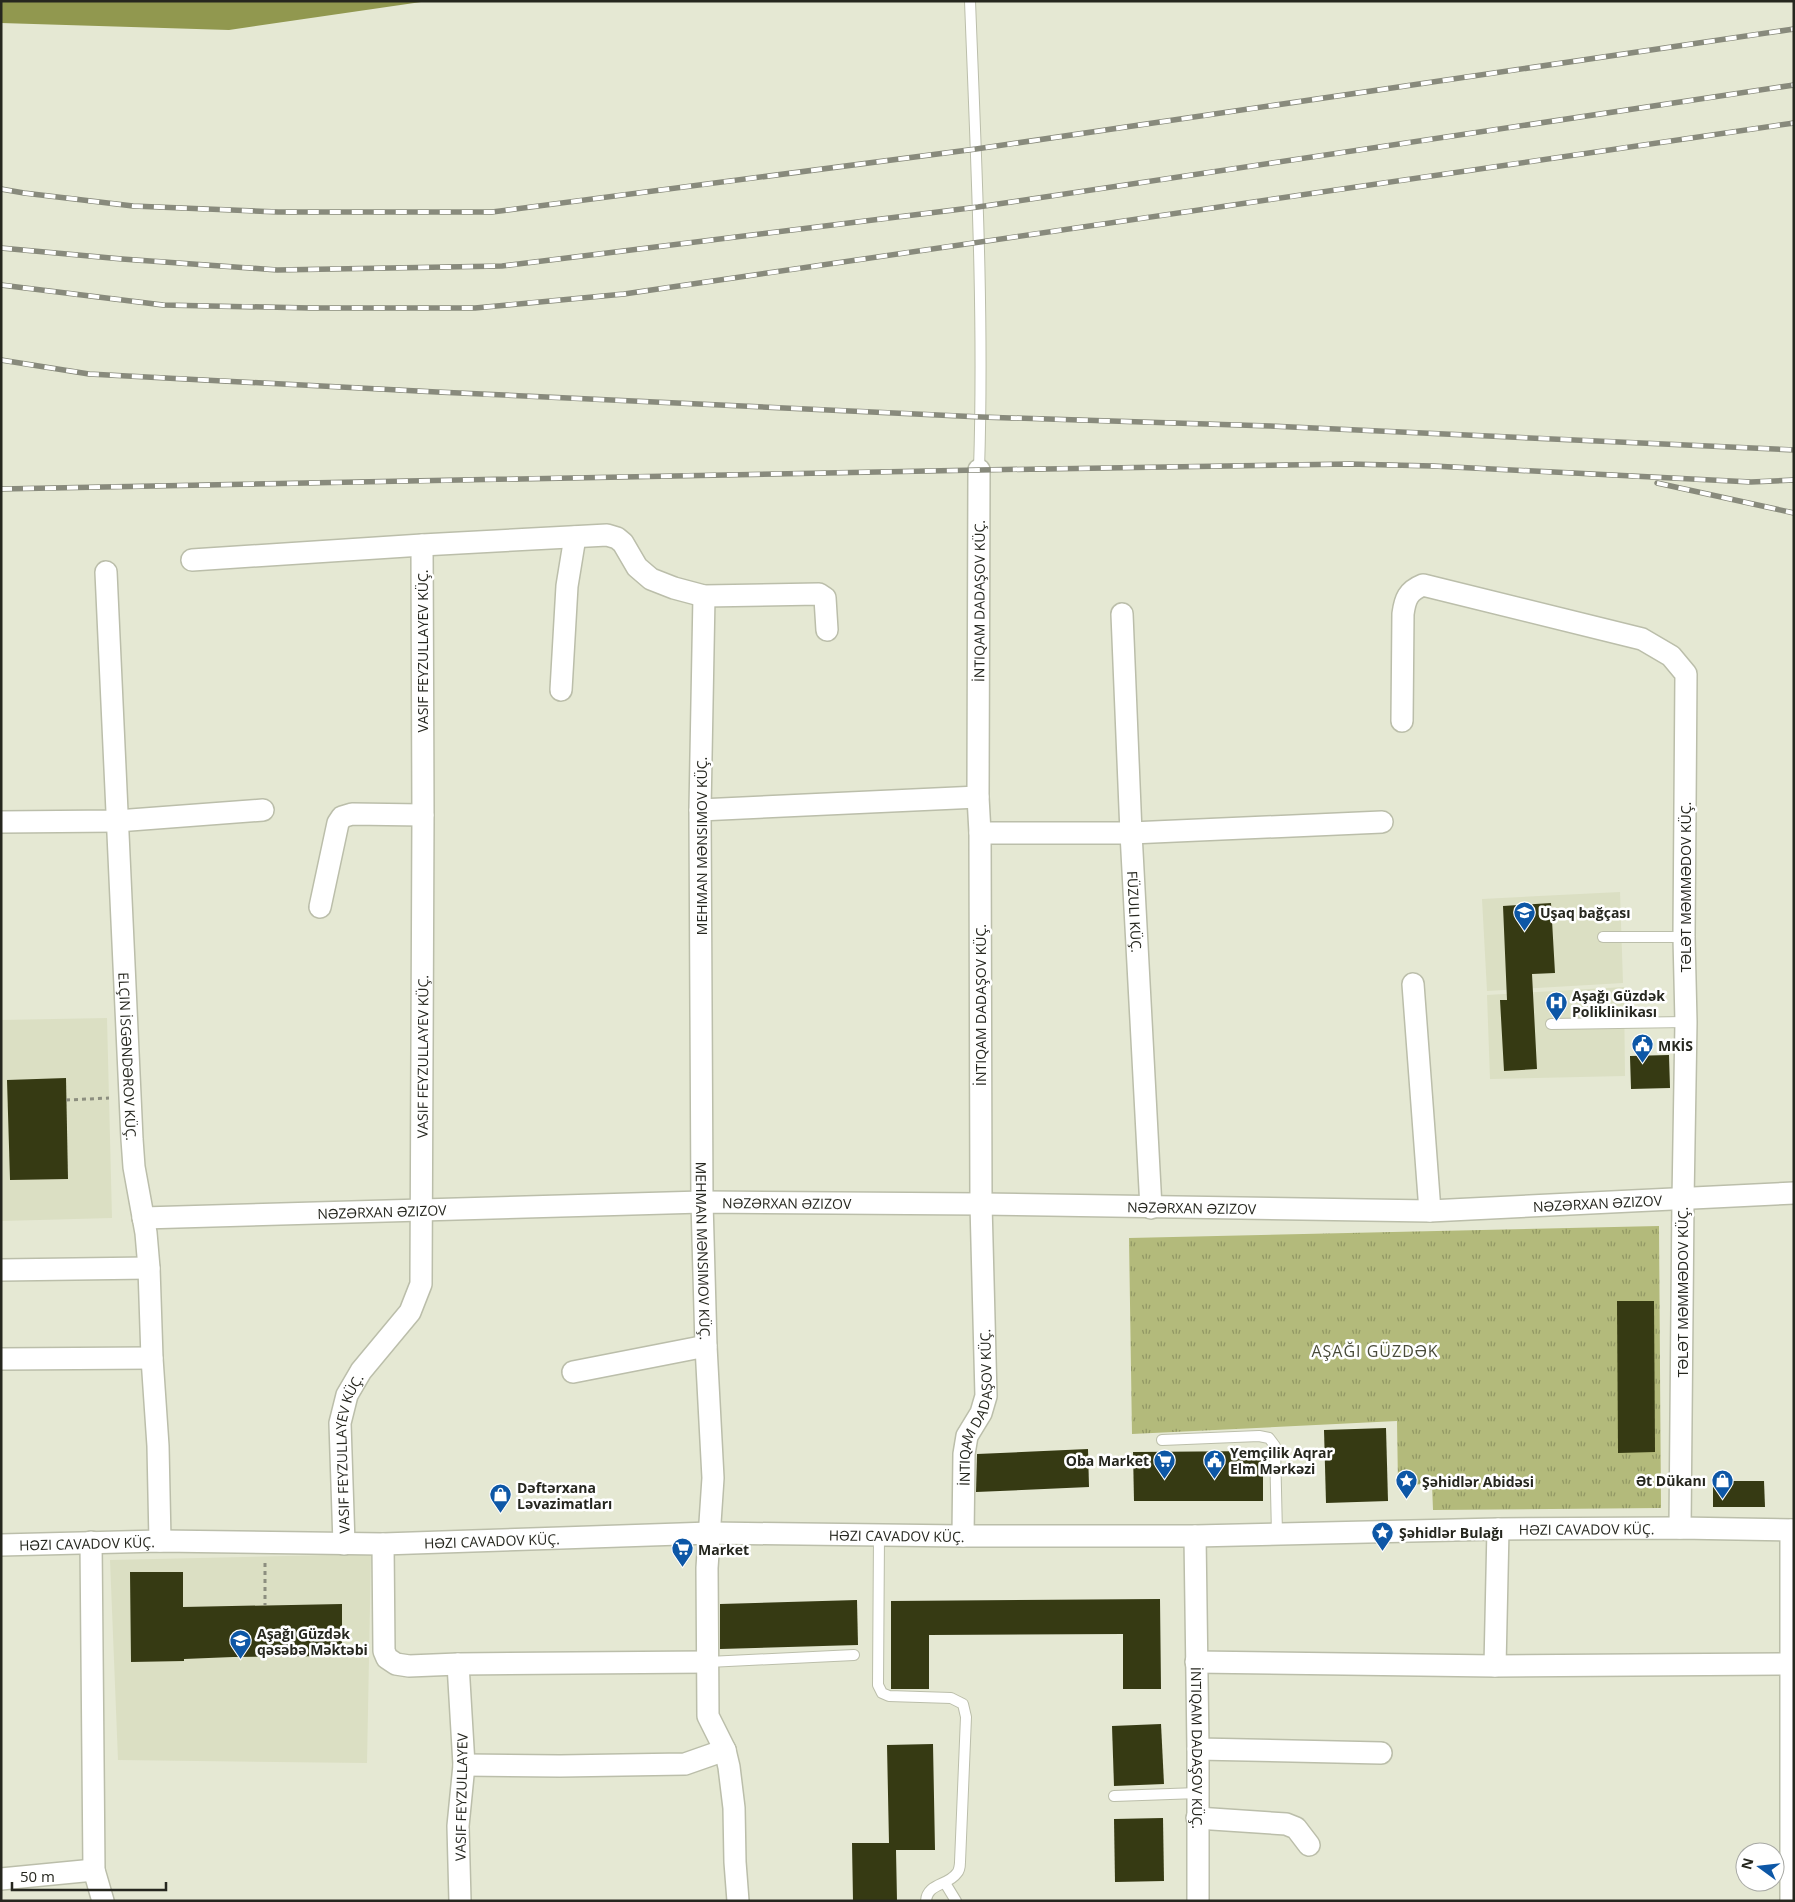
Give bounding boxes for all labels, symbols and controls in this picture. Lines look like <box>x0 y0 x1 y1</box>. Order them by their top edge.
street label: İNTIQAM DADAŞOV KÜÇ. <box>969 520 988 682</box>
street label: VASIF FEYZULLAYEV KÜÇ. <box>413 569 432 733</box>
street label: MEHMAN MƏNSIMOV KÜÇ. <box>692 757 711 935</box>
street label: TƏLƏT MƏMMƏDOV KÜÇ. <box>1676 802 1695 972</box>
street label: FÜZULI KÜÇ. <box>1124 870 1147 953</box>
school or university icon: Uşaq bağçası <box>1512 900 1536 931</box>
place label: Uşaq bağçası <box>1540 903 1631 922</box>
street label: İNTIQAM DADAŞOV KÜÇ. <box>971 924 990 1086</box>
street label: ELÇIN İSGƏNDƏROV KÜÇ. <box>115 972 142 1141</box>
street label: VASIF FEYZULLAYEV KÜÇ. <box>412 975 432 1138</box>
place label: Aşağı Güzdək Poliklinikası <box>1572 986 1665 1021</box>
hospital icon: Aşağı Güzdək Poliklinikası <box>1544 991 1568 1022</box>
public building icon: MKİS <box>1630 1033 1654 1064</box>
place label: MKİS <box>1658 1036 1693 1055</box>
street label: MEHMAN MƏNSIMOV KÜÇ. <box>692 1162 715 1340</box>
street label: NƏZƏRXAN ƏZIZOV <box>1533 1190 1663 1215</box>
street label: NƏZƏRXAN ƏZIZOV <box>722 1193 852 1213</box>
street label: NƏZƏRXAN ƏZIZOV <box>1127 1197 1257 1218</box>
street label: NƏZƏRXAN ƏZIZOV <box>317 1200 447 1223</box>
street label: TƏLƏT MƏMMƏDOV KÜÇ. <box>1673 1207 1692 1377</box>
street label: İNTIQAM DADAŞOV KÜÇ. <box>954 1329 996 1486</box>
district label: AŞAĞI GÜZDƏK <box>1311 1340 1439 1362</box>
street label: VASIF FEYZULLAYEV KÜÇ. <box>330 1370 367 1534</box>
place label: Yemçilik Aqrar Elm Mərkəzi <box>1230 1443 1333 1478</box>
supermarket icon: Oba Market <box>1153 1448 1177 1479</box>
public building icon: Yemçilik Aqrar Elm Mərkəzi <box>1202 1448 1226 1479</box>
place label: Oba Market <box>1066 1451 1149 1470</box>
shop icon: Ət Dükanı <box>1710 1468 1734 1499</box>
place icon: Şəhidlər Abidəsi <box>1394 1469 1418 1500</box>
place label: Ət Dükanı <box>1636 1471 1706 1490</box>
place label: Şəhidlər Abidəsi <box>1422 1472 1534 1491</box>
place label: Dəftərxana Ləvazimatları <box>517 1478 612 1513</box>
shop icon: Dəftərxana Ləvazimatları <box>489 1483 513 1514</box>
street label: HƏZI CAVADOV KÜÇ. <box>1519 1519 1655 1538</box>
place icon: Şəhidlər Bulağı <box>1371 1520 1395 1551</box>
place label: Şəhidlər Bulağı <box>1399 1523 1503 1542</box>
street label: HƏZI CAVADOV KÜÇ. <box>829 1525 965 1546</box>
street label: HƏZI CAVADOV KÜÇ. <box>424 1529 560 1552</box>
street label: HƏZI CAVADOV KÜÇ. <box>19 1532 155 1554</box>
supermarket icon: Market <box>670 1537 694 1568</box>
place label: Market <box>698 1540 749 1559</box>
place label: Aşağı Güzdək qəsəbə Məktəbi <box>257 1624 368 1659</box>
school or university icon: Aşağı Güzdək qəsəbə Məktəbi <box>229 1629 253 1660</box>
street label: İNTIQAM DADAŞOV KÜÇ. <box>1187 1667 1208 1829</box>
street label: VASIF FEYZULLAYEV <box>450 1732 472 1861</box>
north arrow <box>1735 1842 1785 1892</box>
text: N <box>1736 1856 1758 1871</box>
scale bar <box>12 1860 166 1892</box>
text: 50 m <box>20 1866 55 1886</box>

